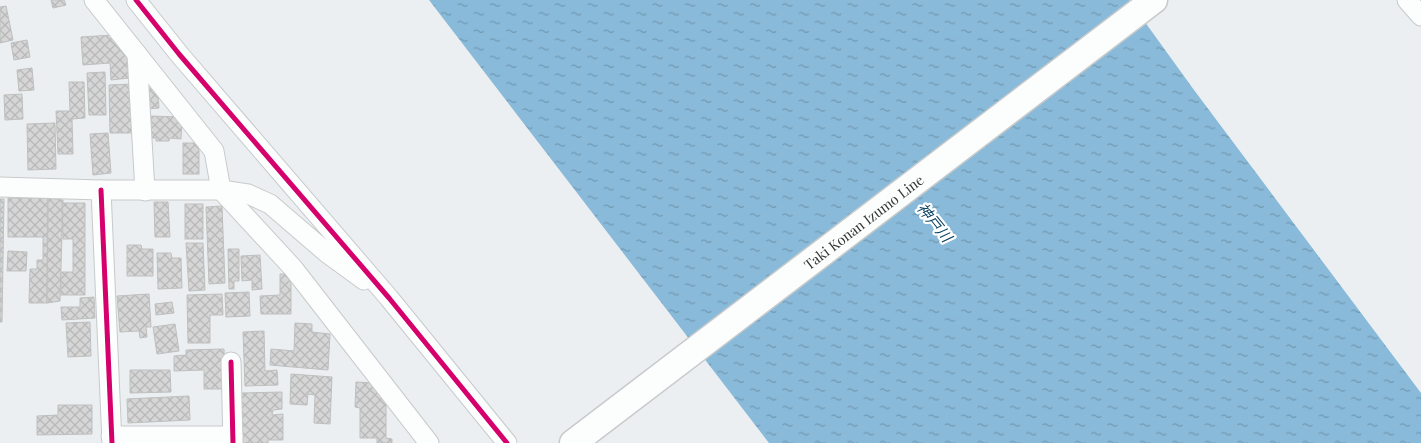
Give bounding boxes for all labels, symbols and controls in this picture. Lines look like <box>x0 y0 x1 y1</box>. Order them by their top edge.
street label: Taki Konan Izumo Line <box>800 170 927 273</box>
water label: 神戸川 <box>913 198 958 247</box>

